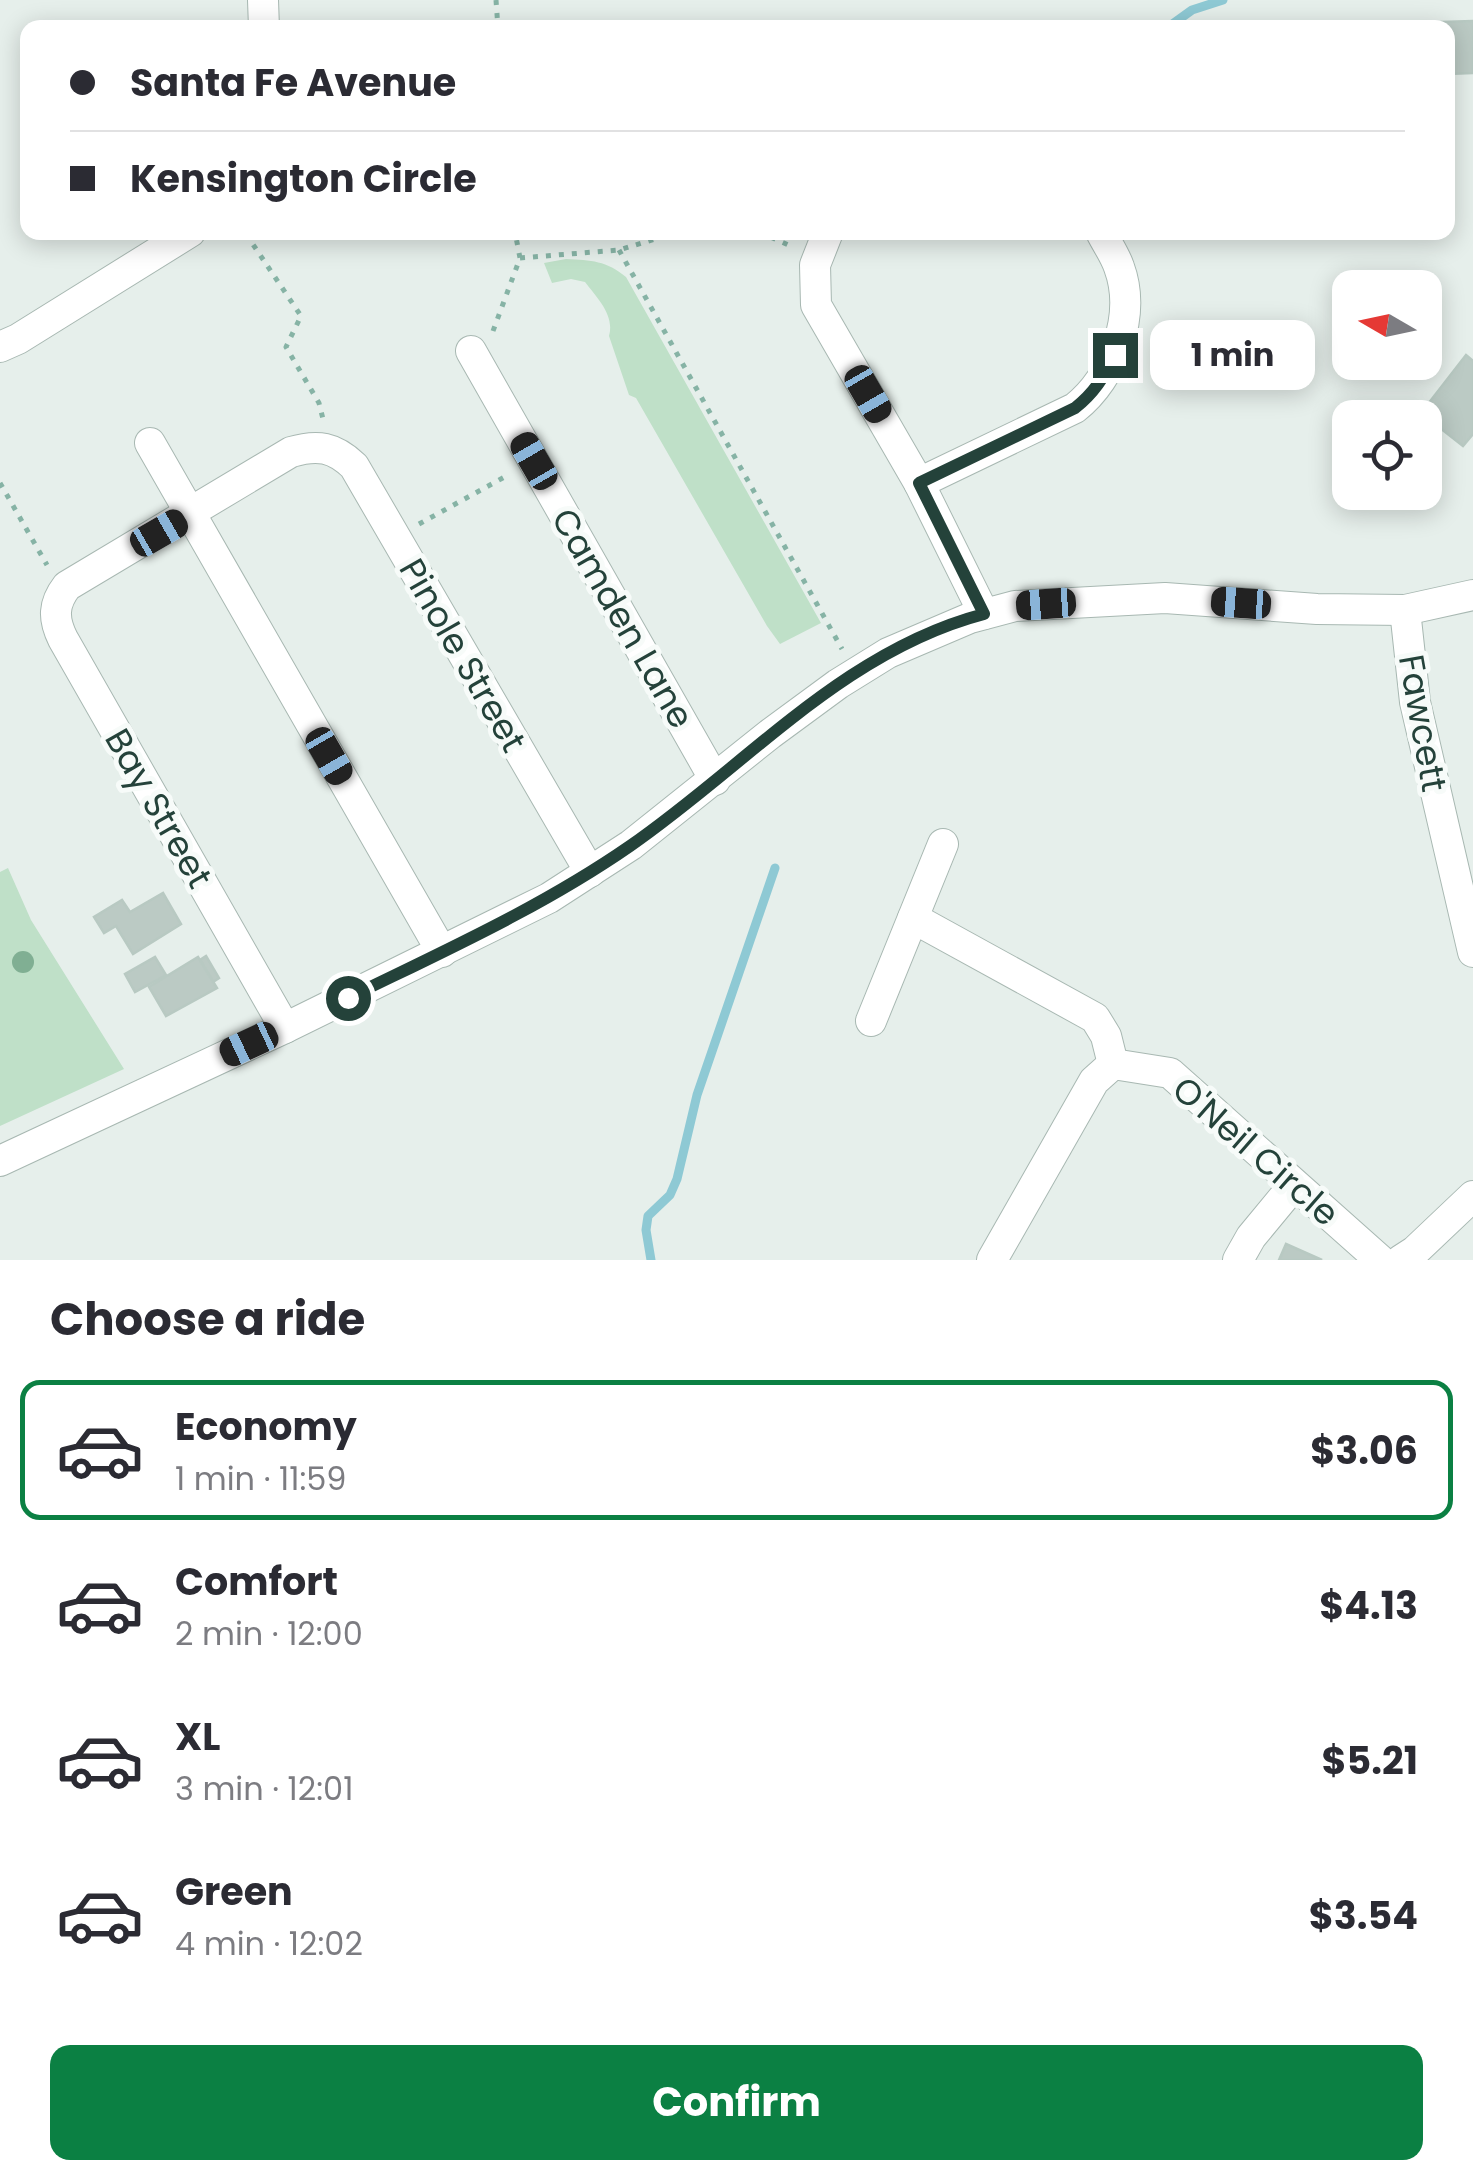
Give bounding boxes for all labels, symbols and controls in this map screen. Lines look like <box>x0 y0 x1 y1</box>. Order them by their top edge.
text: Santa Fe Avenue <box>130 56 456 109</box>
text: Kensington Circle <box>130 152 477 205</box>
north arrow <box>1332 270 1442 380</box>
map controls <box>1332 270 1442 510</box>
callout: 1 min <box>1150 320 1315 390</box>
text: 1 min <box>1191 332 1274 377</box>
route end <box>1093 333 1138 378</box>
car <box>840 361 896 427</box>
button: locate <box>1332 400 1442 510</box>
car <box>506 428 562 494</box>
street label: Camden Lane <box>540 499 706 737</box>
car <box>126 505 192 561</box>
street label: Pinole Street <box>388 549 538 761</box>
car <box>1210 586 1272 620</box>
car <box>1015 587 1077 621</box>
street label: Fawcett <box>1387 651 1459 795</box>
street label: Bay Street <box>94 719 224 897</box>
car <box>301 723 357 789</box>
route start <box>326 976 371 1021</box>
car <box>215 1018 283 1070</box>
street label: O'Neil Circle <box>1162 1065 1350 1237</box>
text: Choose a ride <box>50 1288 365 1351</box>
text: Economy <box>175 1400 357 1453</box>
icon: car <box>55 1405 145 1495</box>
text: $3.06 <box>1310 1424 1418 1477</box>
text: 1 min · 11:59 <box>175 1456 347 1501</box>
text: Comfort <box>175 1555 338 1608</box>
icon: car <box>55 1560 145 1650</box>
text: $4.13 <box>1319 1579 1418 1632</box>
text: 2 min · 12:00 <box>175 1611 363 1656</box>
text: XL <box>175 1710 220 1763</box>
icon: car <box>55 1715 145 1805</box>
text: $5.21 <box>1322 1734 1418 1787</box>
text: 3 min · 12:01 <box>175 1766 353 1811</box>
text: Green <box>175 1865 293 1918</box>
icon: car <box>55 1870 145 1960</box>
text: $3.54 <box>1309 1889 1418 1942</box>
text: 4 min · 12:02 <box>175 1921 363 1966</box>
button: Confirm <box>50 2045 1423 2160</box>

